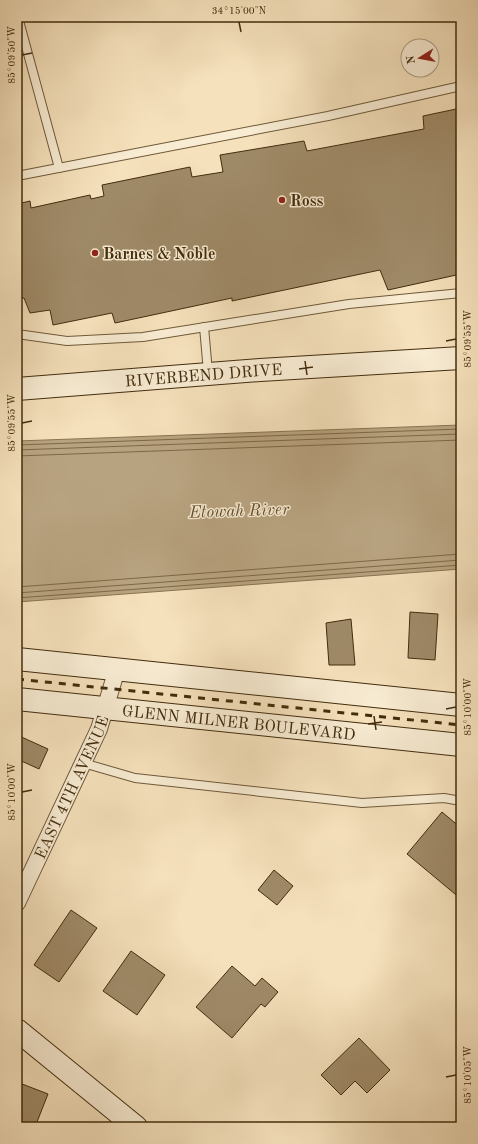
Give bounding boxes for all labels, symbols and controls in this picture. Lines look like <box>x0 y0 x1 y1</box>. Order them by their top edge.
text: 34°15'00"N <box>212 6 267 16</box>
text: 85°09'50"W <box>7 26 17 84</box>
north arrow <box>400 38 440 78</box>
text: N <box>405 54 418 65</box>
place label: Ross <box>290 194 324 210</box>
marker: Ross <box>277 195 287 205</box>
place label: Barnes & Noble <box>103 247 216 263</box>
marker: Barnes & Noble <box>90 248 100 258</box>
text: 85°09'55"W <box>463 310 473 368</box>
street label: RIVERBEND DRIVE <box>124 363 283 391</box>
text: 85°09'55"W <box>7 394 17 452</box>
water label: Etowah River <box>188 501 290 522</box>
text: 85°10'00"W <box>463 678 473 736</box>
street label: GLENN MILNER BOULEVARD <box>121 704 356 744</box>
street label: EAST 4TH AVENUE <box>33 714 112 862</box>
text: 85°10'00"W <box>7 763 17 821</box>
text: 85°10'05"W <box>463 1046 473 1104</box>

